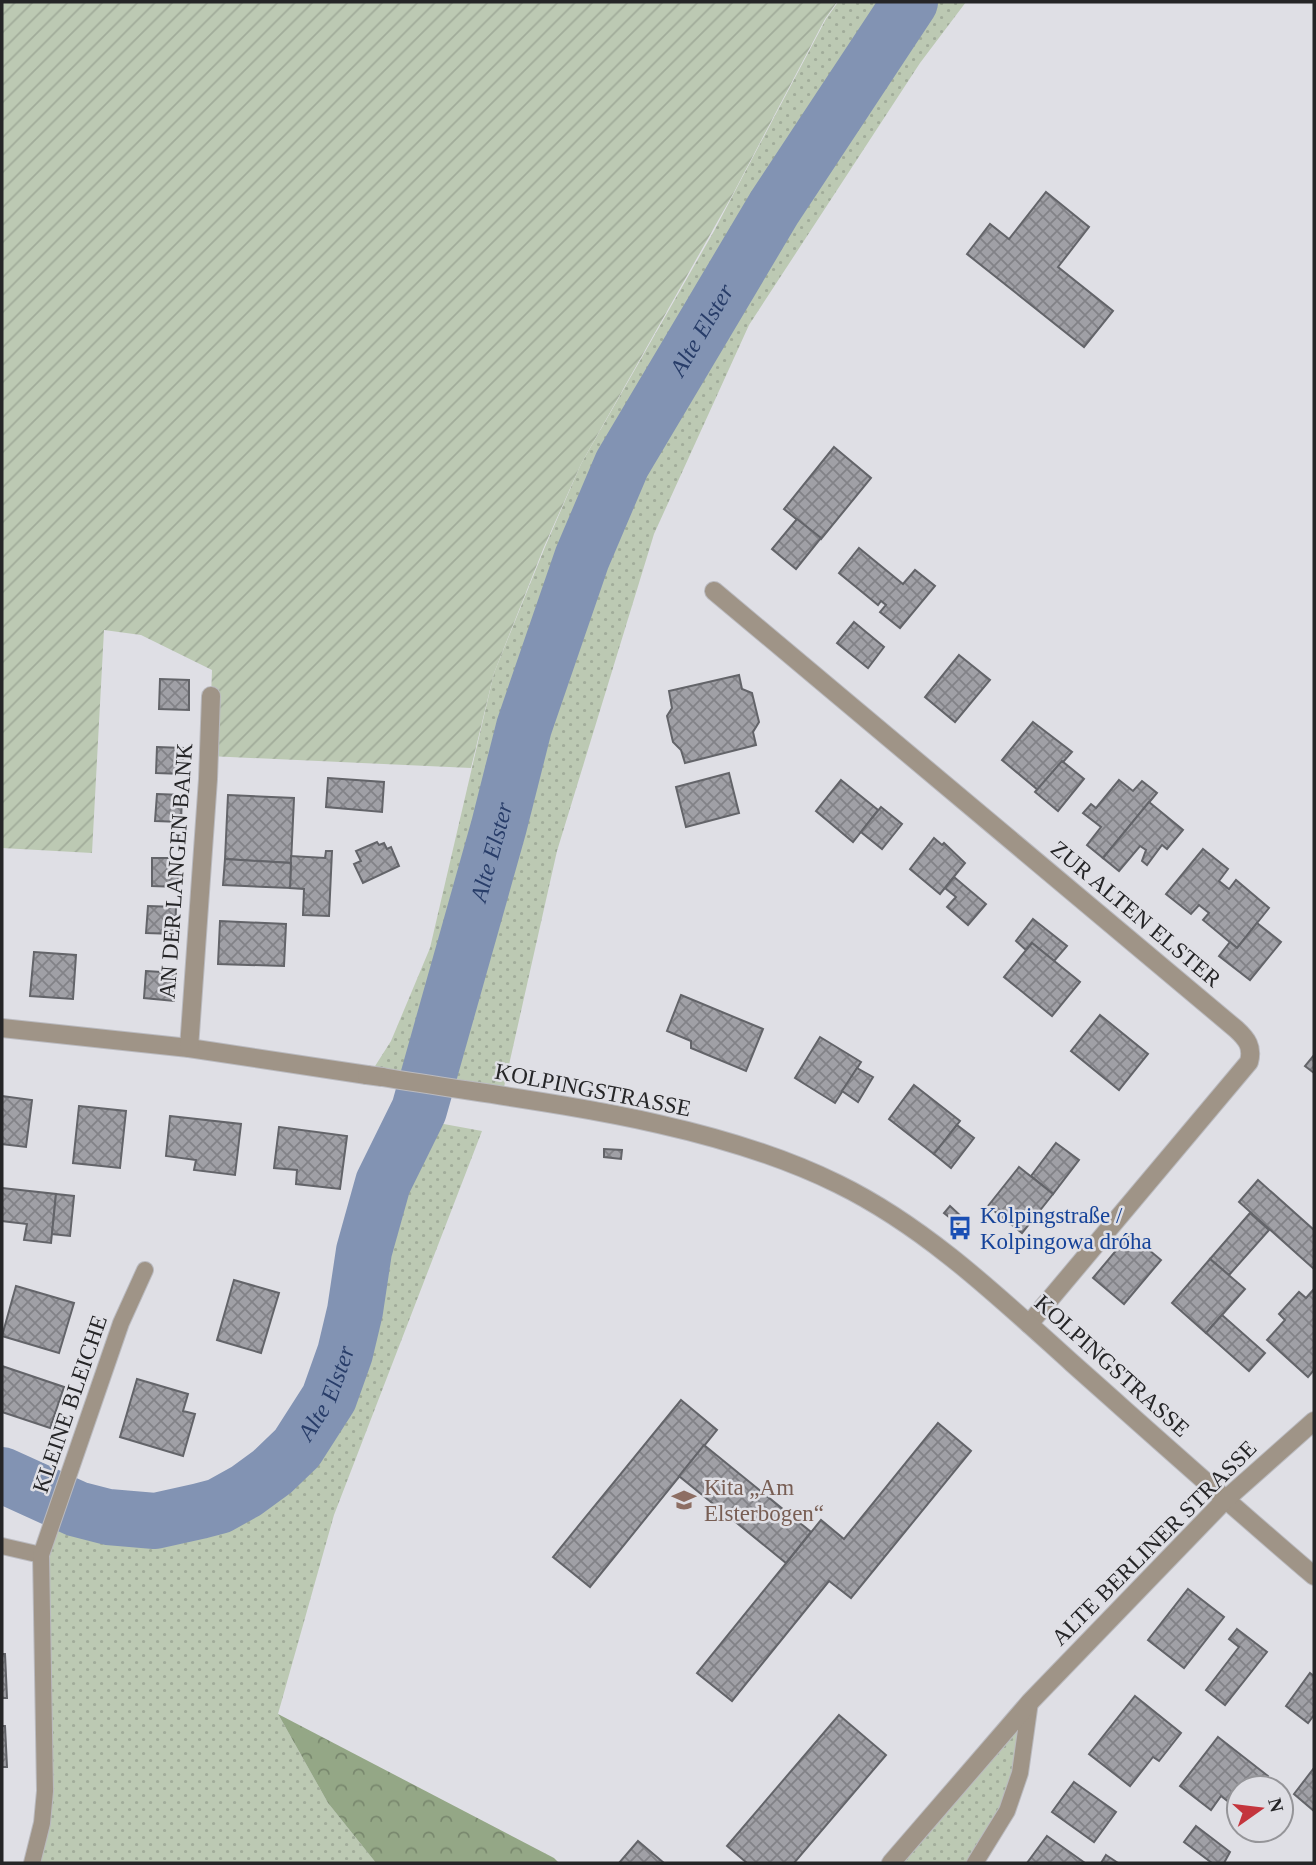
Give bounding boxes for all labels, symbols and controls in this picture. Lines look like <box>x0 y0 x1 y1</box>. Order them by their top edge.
water label: Alte Elster <box>663 279 739 382</box>
street label: AN DER LANGEN BANK <box>155 742 197 1000</box>
water label: Alte Elster <box>465 799 518 907</box>
street label: ZUR ALTEN ELSTER <box>1046 836 1226 993</box>
street label: KOLPINGSTRASSE <box>493 1059 693 1121</box>
place label: Kolpingstraße / Kolpingowa dróha <box>980 1203 1152 1254</box>
bus stop icon: Kolpingstraße / Kolpingowa dróha <box>946 1214 974 1242</box>
street label: KOLPINGSTRASSE <box>1030 1290 1194 1442</box>
street label: KLEINE BLEICHE <box>28 1312 112 1496</box>
water label: Alte Elster <box>291 1343 359 1447</box>
street label: ALTE BERLINER STRASSE <box>1047 1436 1261 1650</box>
place label: Kita „Am Elsterbogen“ <box>704 1475 824 1526</box>
school or university icon: Kita „Am Elsterbogen“ <box>670 1486 698 1514</box>
north arrow <box>1225 1774 1295 1844</box>
text: N <box>1264 1796 1288 1814</box>

